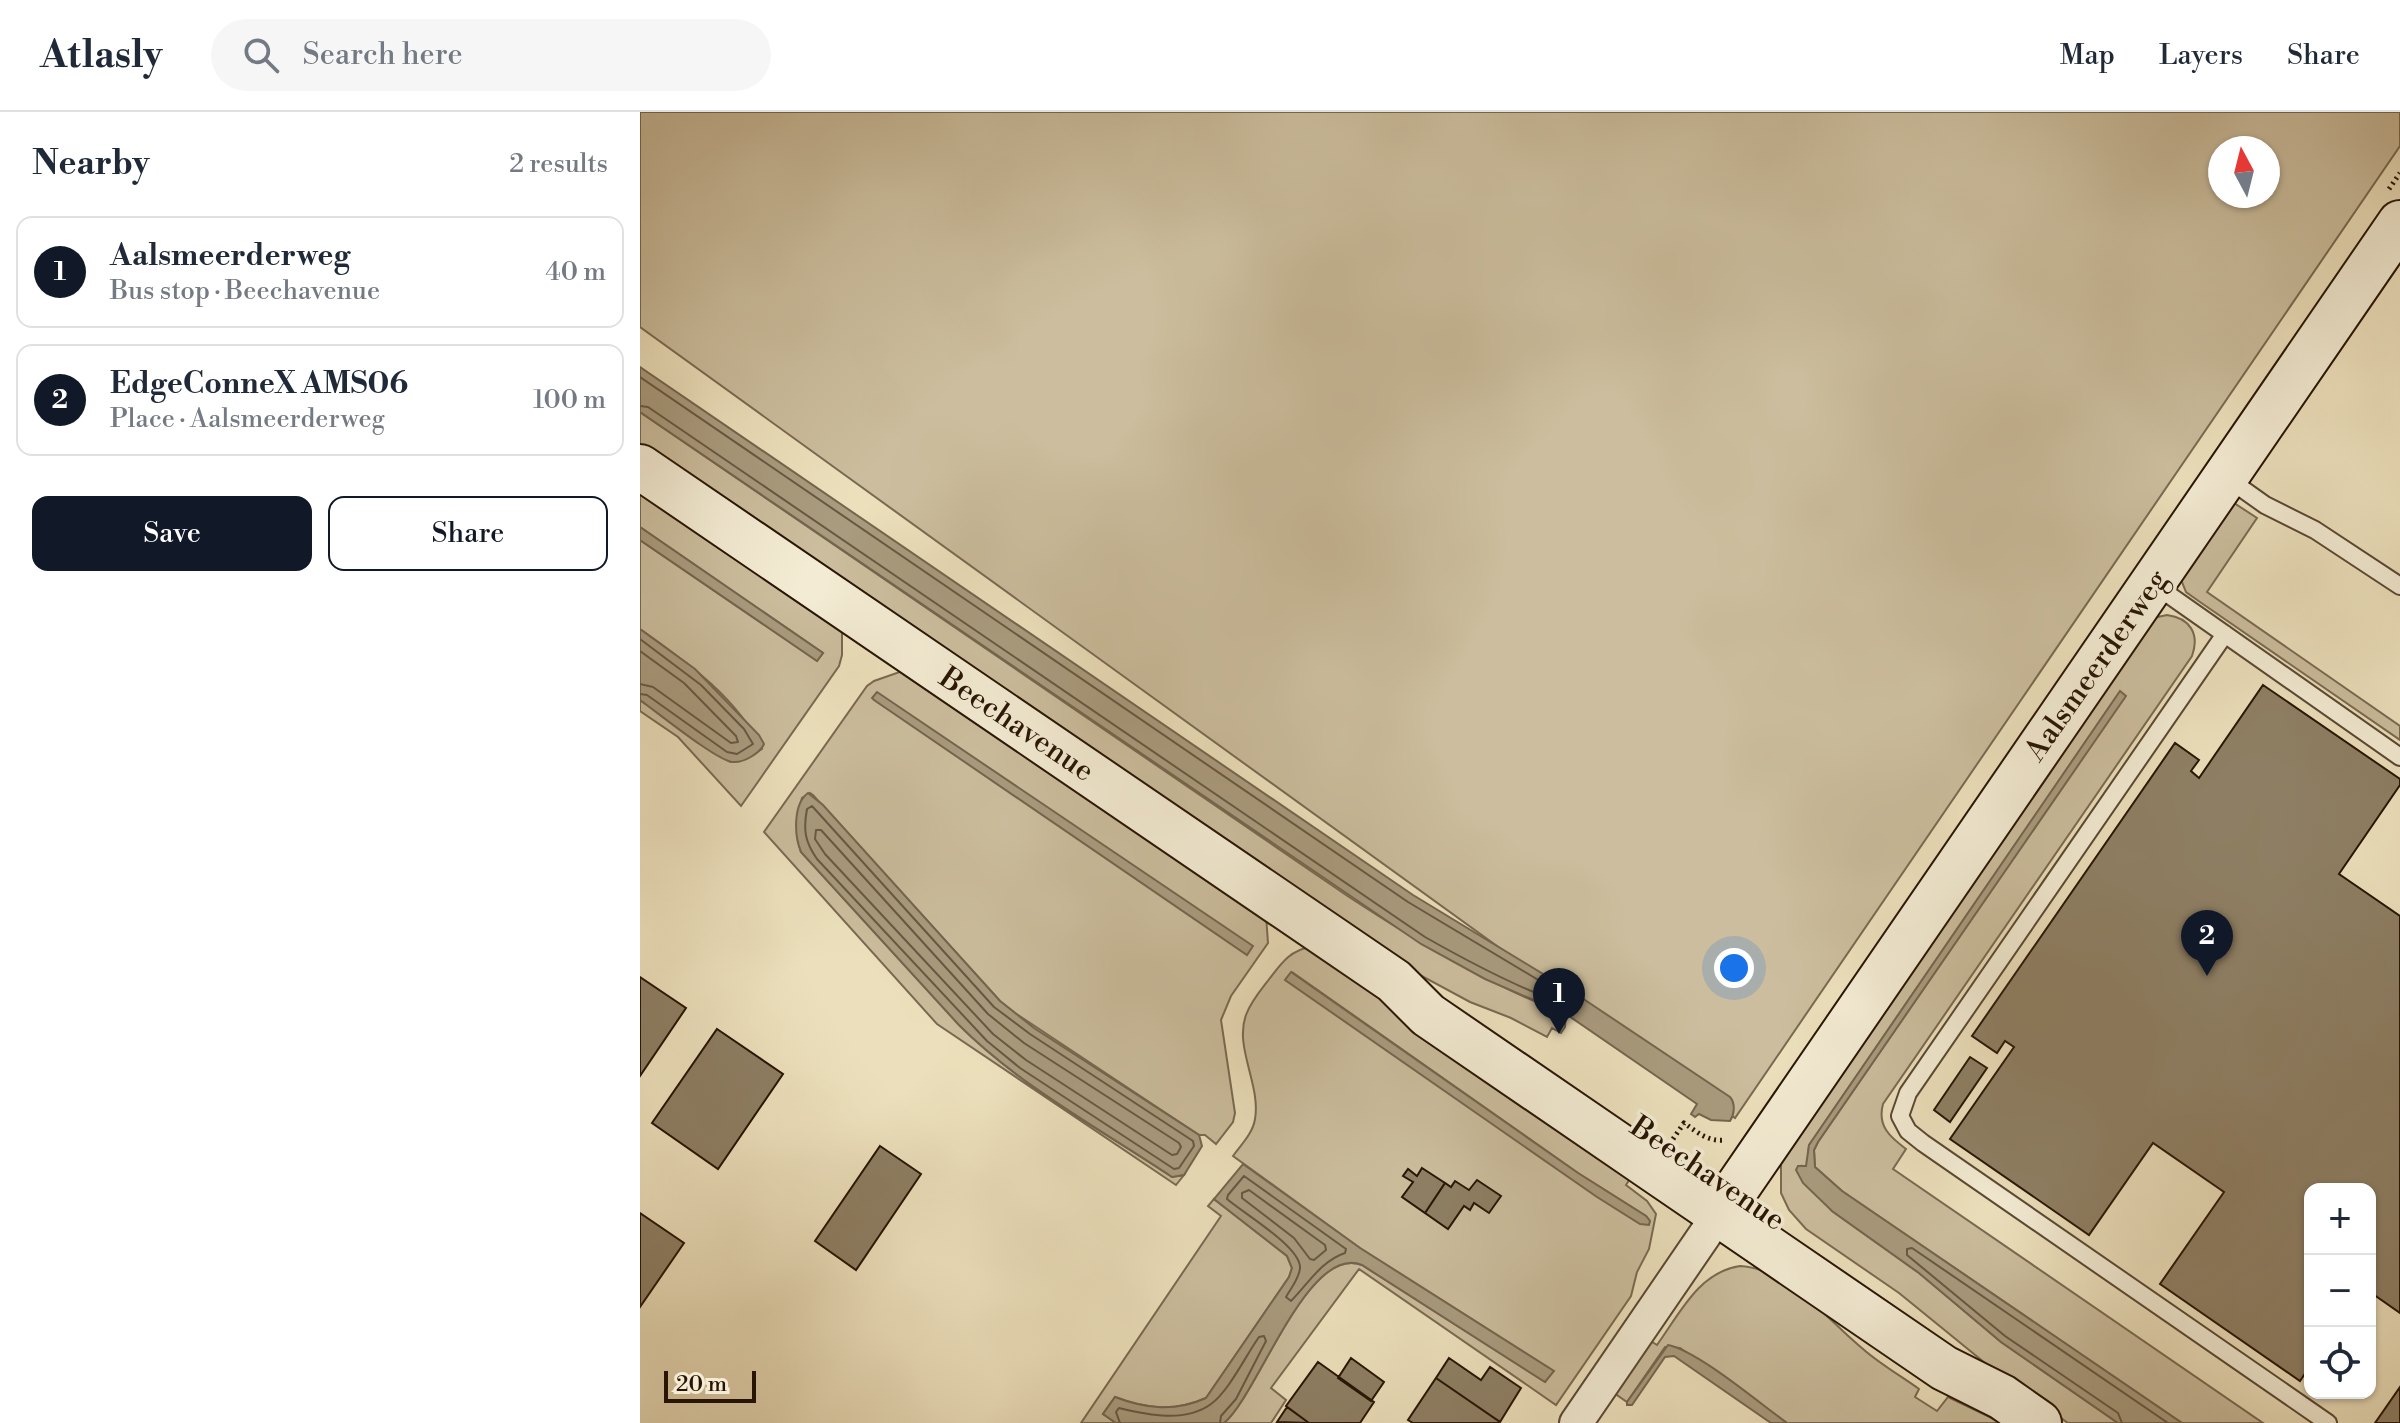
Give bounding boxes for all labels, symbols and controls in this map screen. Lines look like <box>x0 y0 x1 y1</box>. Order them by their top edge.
search box <box>211 19 771 91</box>
text: Atlasly <box>40 32 163 79</box>
icon: search <box>239 33 283 77</box>
text: Search here <box>303 36 463 74</box>
text: Map <box>2060 38 2115 73</box>
text: Layers <box>2159 38 2243 73</box>
text: Share <box>2287 38 2360 73</box>
north arrow <box>2208 136 2280 208</box>
text: Nearby <box>32 143 150 185</box>
text: 2 results <box>509 148 608 180</box>
text: Aalsmeerderweg <box>110 237 350 275</box>
text: 1 <box>54 256 66 288</box>
text: 40 m <box>545 256 606 288</box>
text: Bus stop · Beechavenue <box>110 275 380 307</box>
text: EdgeConneX AMS06 <box>110 365 408 403</box>
text: 2 <box>52 384 68 416</box>
text: 100 m <box>533 384 606 416</box>
text: Place · Aalsmeerderweg <box>110 403 385 435</box>
button: Save <box>32 496 312 571</box>
button: Share <box>328 496 608 571</box>
street label: Aalsmeerderweg <box>2016 562 2177 770</box>
street label: Beechavenue <box>931 659 1101 791</box>
pin: 2 <box>2181 910 2233 976</box>
your location <box>1714 948 1754 988</box>
pin: 1 <box>1533 968 1585 1034</box>
street label: Beechavenue <box>1622 1108 1792 1240</box>
map controls <box>2304 1183 2376 1399</box>
button: + <box>2304 1183 2376 1255</box>
button: − <box>2304 1255 2376 1327</box>
button: locate <box>2304 1327 2376 1399</box>
scale bar <box>664 1367 756 1403</box>
text: 20 m <box>676 1371 727 1398</box>

